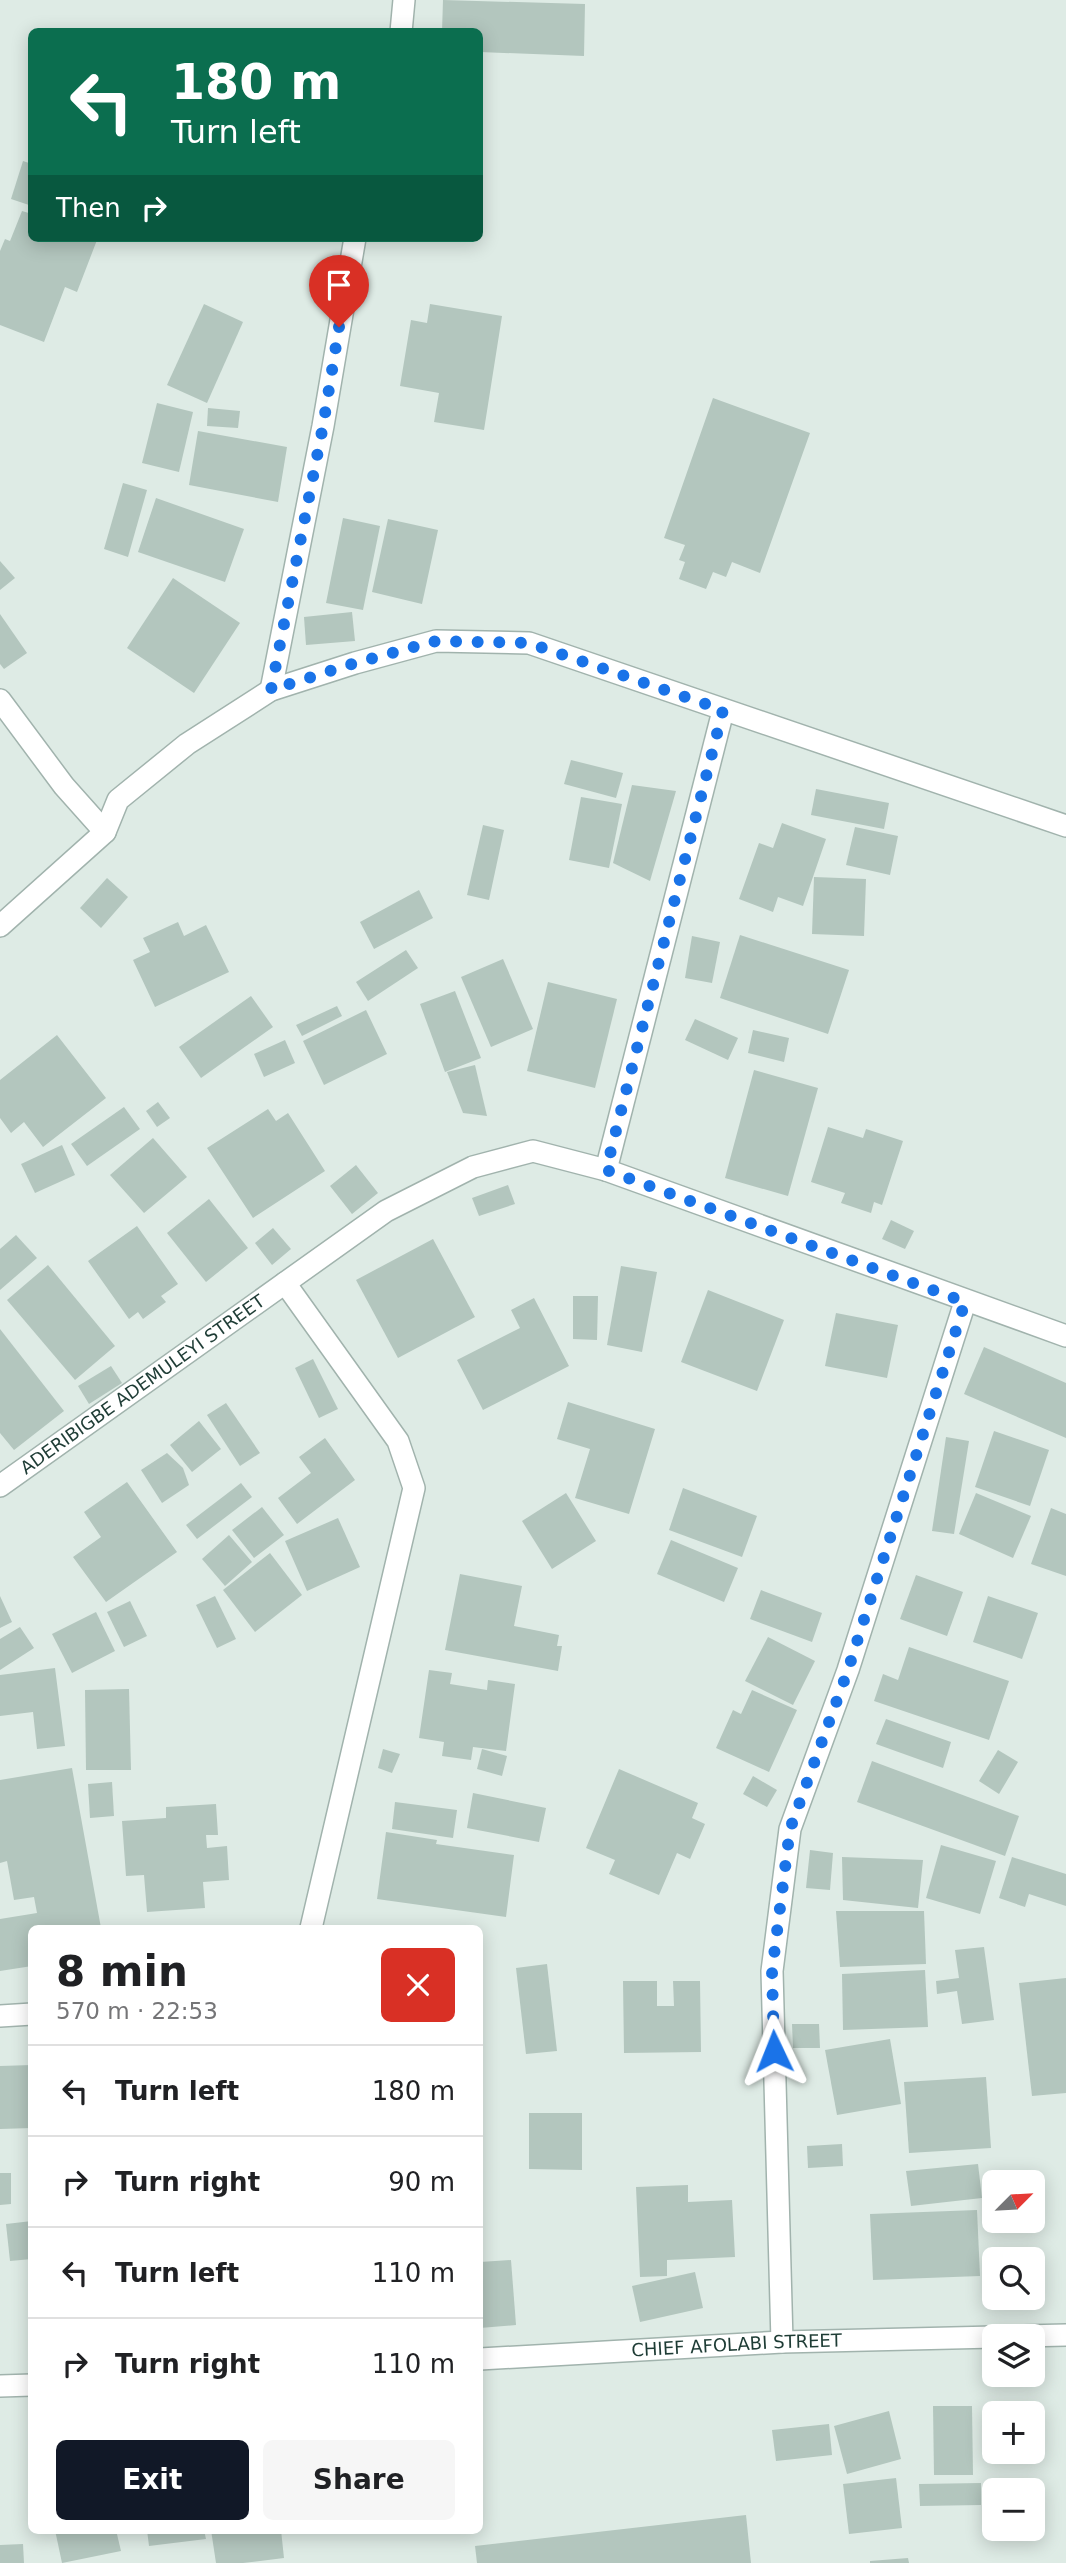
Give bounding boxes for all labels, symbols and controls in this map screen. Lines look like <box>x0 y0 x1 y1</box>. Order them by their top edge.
text: 180 m <box>171 54 341 111</box>
icon: left <box>56 56 147 147</box>
text: Turn left <box>171 113 301 151</box>
icon: right <box>135 189 173 227</box>
text: Then <box>56 193 121 223</box>
pin <box>309 255 369 327</box>
icon: arrive <box>320 266 358 304</box>
street label: ADERIBIGBE ADEMULEYI STREET <box>16 1289 269 1478</box>
text: 8 min <box>56 1947 188 1996</box>
button: close <box>381 1948 455 2022</box>
text: 570 m · 22:53 <box>56 1998 218 2024</box>
position arrow <box>737 2014 811 2088</box>
icon: left <box>56 2072 94 2110</box>
text: Turn left <box>115 2076 239 2106</box>
text: 180 m <box>372 2076 455 2106</box>
icon: right <box>56 2163 94 2201</box>
text: Turn right <box>115 2167 260 2197</box>
text: 90 m <box>388 2167 455 2197</box>
north arrow <box>982 2170 1045 2233</box>
map controls <box>982 2170 1045 2541</box>
button: search <box>982 2247 1045 2310</box>
icon: left <box>56 2254 94 2292</box>
text: Turn left <box>115 2258 239 2288</box>
text: 110 m <box>372 2258 455 2288</box>
button: layers <box>982 2324 1045 2387</box>
street label: CHIEF AFOLABI STREET <box>631 2330 843 2360</box>
icon: right <box>56 2345 94 2383</box>
text: Turn right <box>115 2349 260 2379</box>
text: 110 m <box>372 2349 455 2379</box>
button: + <box>982 2401 1045 2464</box>
button: Exit <box>56 2440 249 2520</box>
button: Share <box>263 2440 455 2520</box>
button: − <box>982 2478 1045 2541</box>

